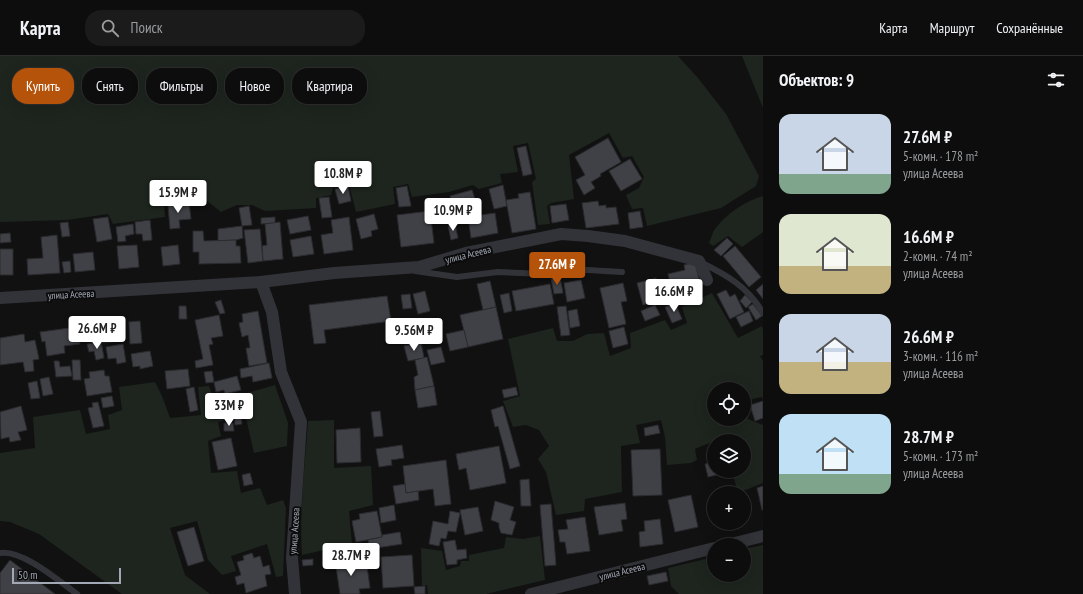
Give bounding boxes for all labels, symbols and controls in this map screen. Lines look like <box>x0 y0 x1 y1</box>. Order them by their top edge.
search box <box>85 10 365 46</box>
text: Карта <box>20 16 61 40</box>
icon: search <box>99 17 121 39</box>
text: Поиск <box>131 18 163 37</box>
text: Карта <box>879 19 908 37</box>
text: Маршрут <box>930 19 974 37</box>
text: Сохранённые <box>996 19 1063 37</box>
chip: Купить <box>12 68 74 104</box>
chip: Снять <box>82 68 138 104</box>
chip: Фильтры <box>146 68 217 104</box>
chip: Новое <box>225 68 284 104</box>
chip: Квартира <box>292 68 367 104</box>
text: Объектов: 9 <box>779 69 854 91</box>
icon: filters <box>1045 69 1067 91</box>
text: 27.6M ₽ <box>903 126 952 148</box>
icon: home <box>811 130 859 178</box>
text: 5-комн. · 178 m² <box>903 148 978 165</box>
pin: 10.8M ₽ <box>306 161 380 195</box>
text: 10.8M ₽ <box>324 165 362 182</box>
text: улица Асеева <box>903 165 964 182</box>
pin: 15.9M ₽ <box>141 180 215 214</box>
text: 15.9M ₽ <box>159 184 197 201</box>
pin: 10.9M ₽ <box>416 198 490 232</box>
text: 10.9M ₽ <box>434 202 472 219</box>
text: 16.6M ₽ <box>903 226 954 248</box>
icon: home <box>811 230 859 278</box>
street label: улица Асеева <box>444 243 492 266</box>
text: 2-комн. · 74 m² <box>903 248 973 265</box>
pin: 27.6M ₽ <box>520 252 594 286</box>
text: 27.6M ₽ <box>538 256 576 273</box>
text: улица Асеева <box>903 265 964 282</box>
pin: 16.6M ₽ <box>637 279 711 313</box>
text: 16.6M ₽ <box>655 283 693 300</box>
street label: улица Асеева <box>47 287 95 302</box>
pin: 26.6M ₽ <box>60 316 134 350</box>
pin: 9.56M ₽ <box>377 318 451 352</box>
text: 26.6M ₽ <box>78 320 116 337</box>
text: 9.56M ₽ <box>395 322 433 339</box>
text: 26.6M ₽ <box>903 326 954 348</box>
icon: home <box>811 330 859 378</box>
text: 3-комн. · 116 m² <box>903 348 978 365</box>
text: улица Асеева <box>903 365 964 382</box>
map controls <box>707 382 751 582</box>
button: locate <box>707 382 751 426</box>
pin: 33M ₽ <box>201 393 257 427</box>
text: 33M ₽ <box>214 397 244 414</box>
text: 28.7M ₽ <box>903 426 954 448</box>
icon: home <box>811 430 859 478</box>
button: layers <box>707 434 751 478</box>
text: 5-комн. · 173 m² <box>903 448 978 465</box>
text: улица Асеева <box>903 465 964 482</box>
button: + <box>707 486 751 530</box>
street label: улица Асеева <box>286 507 303 555</box>
button: − <box>707 538 751 582</box>
pin: 28.7M ₽ <box>314 543 388 577</box>
text: 28.7M ₽ <box>332 547 370 564</box>
street label: улица Асеева <box>598 560 646 583</box>
scale bar <box>12 566 121 585</box>
text: 50 m <box>18 568 37 582</box>

